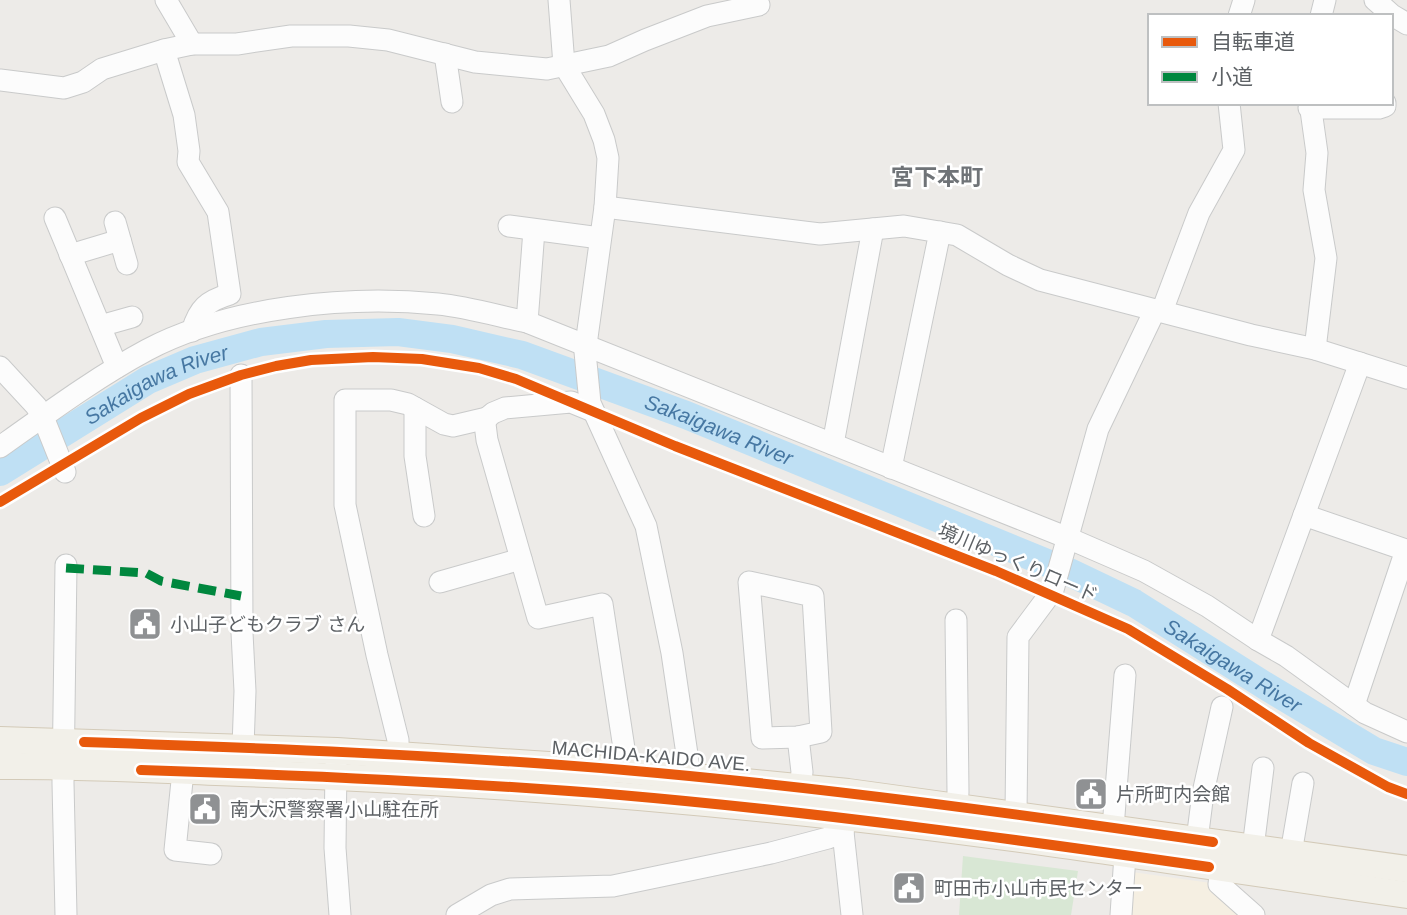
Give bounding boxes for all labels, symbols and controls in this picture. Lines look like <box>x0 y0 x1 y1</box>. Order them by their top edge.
legend <box>1148 14 1393 105</box>
text: 自転車道 <box>1211 30 1295 53</box>
text: 小道 <box>1211 65 1253 88</box>
district label: 宮下本町 <box>891 164 983 190</box>
water label: Sakaigawa River <box>80 340 231 428</box>
water label: Sakaigawa River <box>642 389 797 470</box>
street label: 境川ゆっくりロード <box>935 520 1101 606</box>
public building icon: 小山子どもクラブ さん <box>126 605 164 643</box>
place label: 小山子どもクラブ さん <box>170 614 365 635</box>
water label: Sakaigawa River <box>1160 614 1307 717</box>
street label: MACHIDA-KAIDO AVE. <box>551 737 751 775</box>
public building icon: 片所町内会館 <box>1072 775 1110 813</box>
place label: 片所町内会館 <box>1116 784 1230 805</box>
public building icon: 南大沢警察署小山駐在所 <box>186 790 224 828</box>
place label: 南大沢警察署小山駐在所 <box>230 799 439 820</box>
public building icon: 町田市小山市民センター <box>890 869 928 907</box>
place label: 町田市小山市民センター <box>934 878 1143 899</box>

